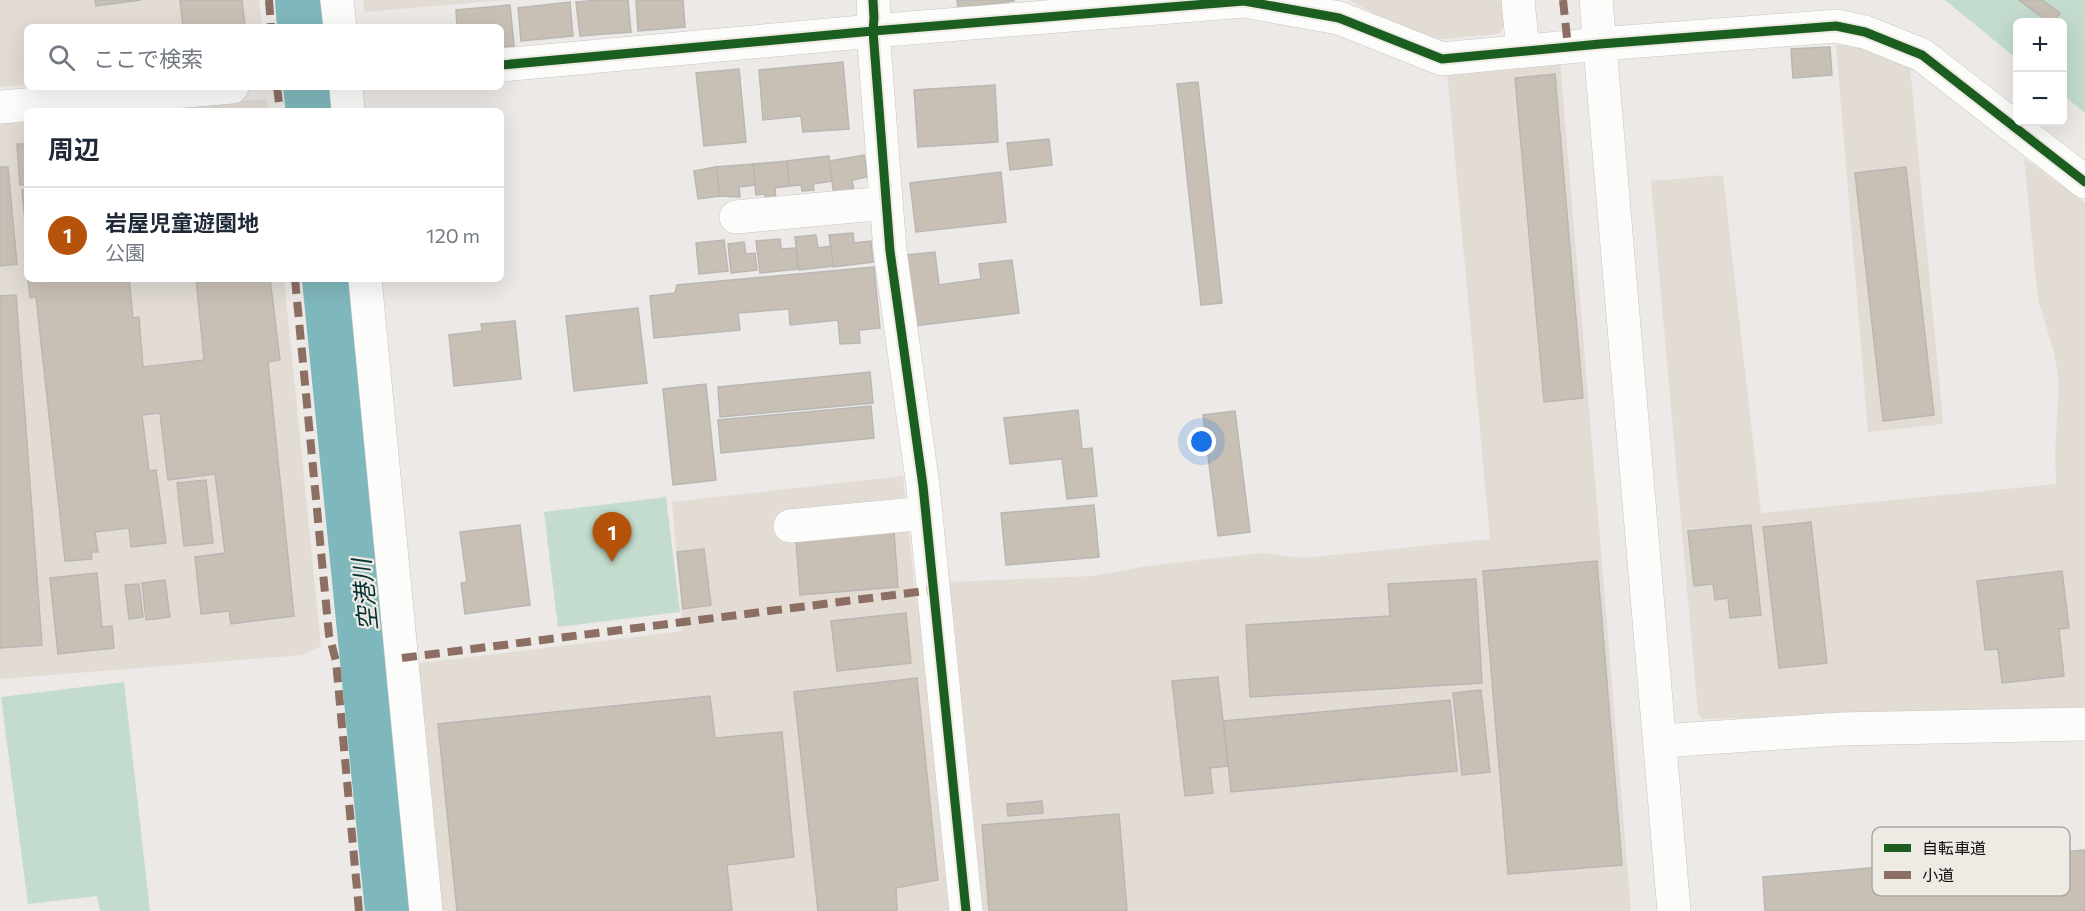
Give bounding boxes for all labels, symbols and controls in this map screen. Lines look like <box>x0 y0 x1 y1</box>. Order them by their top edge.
map controls <box>2013 18 2067 126</box>
button: + <box>2013 18 2067 72</box>
search box <box>24 24 504 90</box>
icon: search <box>45 41 78 74</box>
text: ここで検索 <box>93 45 203 72</box>
button: − <box>2013 72 2067 126</box>
text: 周辺 <box>48 133 100 164</box>
text: 岩屋児童遊園地 <box>105 209 259 236</box>
text: 1 <box>63 223 72 247</box>
text: 120 m <box>426 223 480 247</box>
text: 公園 <box>105 240 145 264</box>
your location <box>1187 427 1216 456</box>
pin: 1 <box>592 512 632 562</box>
water label: 空港川 <box>346 555 382 632</box>
legend <box>1872 827 2070 896</box>
text: 自転車道 <box>1922 838 1986 857</box>
text: 小道 <box>1922 865 1954 884</box>

